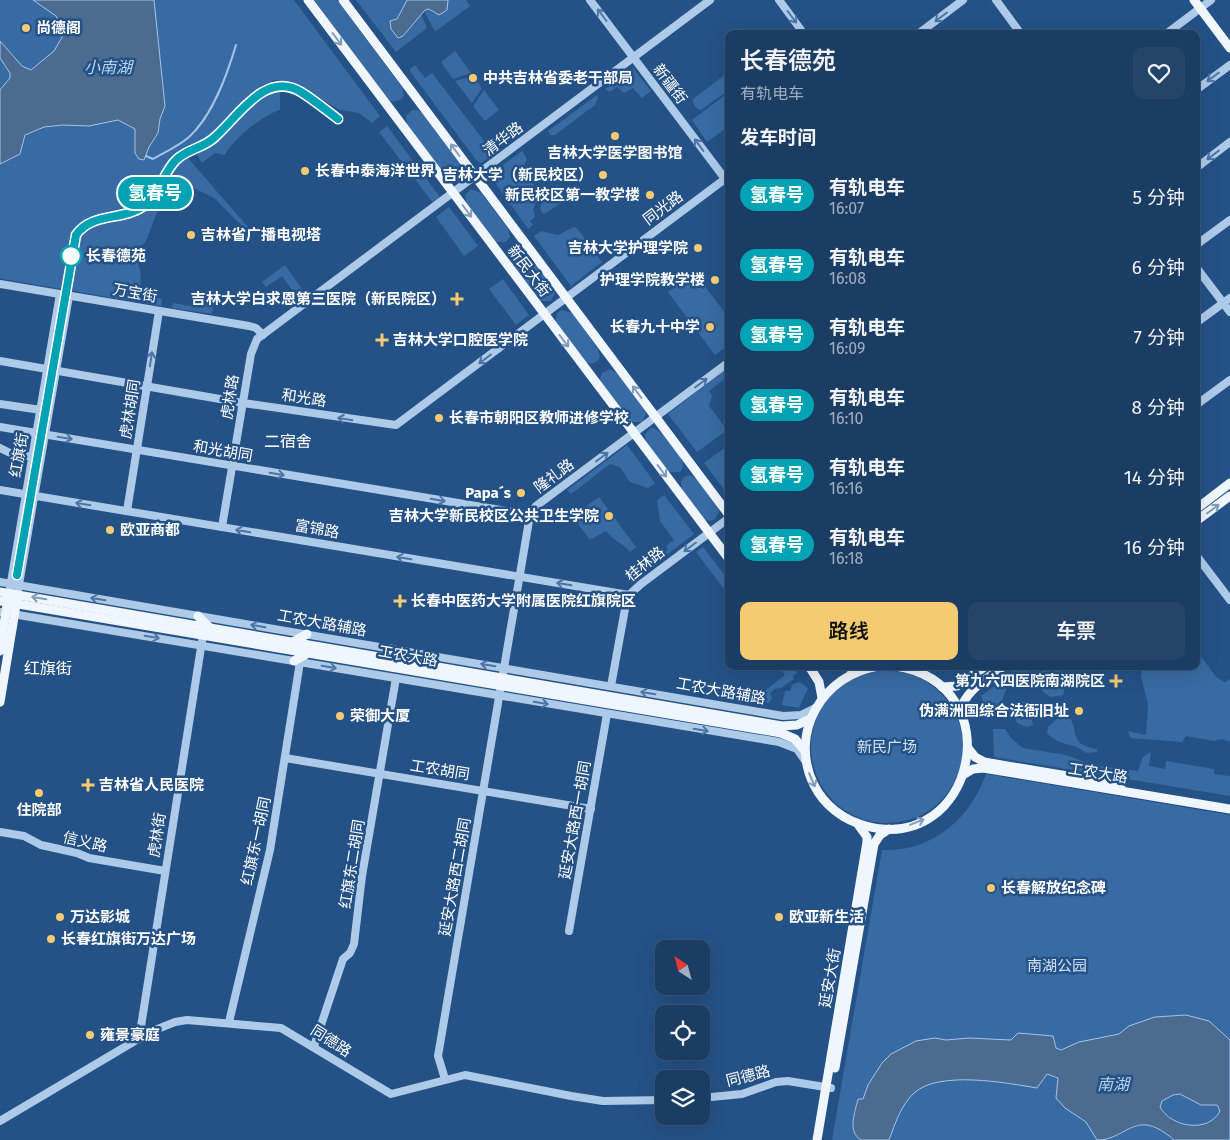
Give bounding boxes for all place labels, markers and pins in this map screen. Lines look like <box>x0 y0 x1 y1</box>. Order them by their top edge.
place label: 尚德阁 <box>36 19 81 37</box>
marker: 尚德阁 <box>20 22 32 34</box>
place label: 中共吉林省委老干部局 <box>483 69 633 87</box>
marker: 中共吉林省委老干部局 <box>467 72 479 84</box>
marker: 吉林大学医学图书馆 <box>609 130 621 142</box>
place label: 吉林大学医学图书馆 <box>547 144 683 162</box>
place label: 长春中泰海洋世界 <box>315 162 435 180</box>
marker: 长春中泰海洋世界 <box>299 165 311 177</box>
place label: 吉林大学（新民校区） <box>443 166 593 184</box>
marker: 吉林大学（新民校区） <box>597 169 609 181</box>
place label: 新民校区第一教学楼 <box>505 186 640 204</box>
marker: 新民校区第一教学楼 <box>644 189 656 201</box>
place label: 吉林省广播电视塔 <box>201 226 321 244</box>
marker: 吉林省广播电视塔 <box>185 229 197 241</box>
place label: 吉林大学护理学院 <box>568 239 688 257</box>
marker: 吉林大学护理学院 <box>692 242 704 254</box>
marker: 长春德苑 <box>60 245 82 267</box>
place label: 长春德苑 <box>86 247 146 265</box>
place label: 护理学院教学楼 <box>600 271 705 289</box>
marker: 护理学院教学楼 <box>709 274 721 286</box>
place label: 吉林大学白求恩第三医院（新民院区） <box>191 290 446 308</box>
marker: 吉林大学白求恩第三医院（新民院区） <box>450 292 464 306</box>
place label: 长春九十中学 <box>610 318 700 336</box>
marker: 长春九十中学 <box>704 321 716 333</box>
place label: 吉林大学口腔医学院 <box>393 331 528 349</box>
marker: 吉林大学口腔医学院 <box>375 333 389 347</box>
place label: 长春市朝阳区教师进修学校 <box>449 409 629 427</box>
marker: 长春市朝阳区教师进修学校 <box>433 412 445 424</box>
place label: Papa´s <box>465 484 511 502</box>
marker: Papa´s <box>515 487 527 499</box>
place label: 吉林大学新民校区公共卫生学院 <box>389 507 599 525</box>
marker: 吉林大学新民校区公共卫生学院 <box>603 510 615 522</box>
place label: 欧亚商都 <box>120 521 180 539</box>
marker: 欧亚商都 <box>104 524 116 536</box>
place label: 长春中医药大学附属医院红旗院区 <box>411 592 636 610</box>
marker: 长春中医药大学附属医院红旗院区 <box>393 594 407 608</box>
place label: 第九六四医院南湖院区 <box>955 672 1105 690</box>
marker: 第九六四医院南湖院区 <box>1109 674 1123 688</box>
place label: 伪满洲国综合法衙旧址 <box>919 702 1069 720</box>
marker: 伪满洲国综合法衙旧址 <box>1073 705 1085 717</box>
place label: 荣御大厦 <box>350 707 410 725</box>
marker: 荣御大厦 <box>334 710 346 722</box>
place label: 吉林省人民医院 <box>99 776 204 794</box>
marker: 吉林省人民医院 <box>81 778 95 792</box>
marker: 住院部 <box>33 787 45 799</box>
place label: 住院部 <box>16 801 62 819</box>
place label: 长春解放纪念碑 <box>1001 879 1106 897</box>
marker: 长春解放纪念碑 <box>985 882 997 894</box>
place label: 万达影城 <box>70 908 130 926</box>
place label: 欧亚新生活 <box>789 908 864 926</box>
marker: 万达影城 <box>54 911 66 923</box>
marker: 欧亚新生活 <box>773 911 785 923</box>
place label: 长春红旗街万达广场 <box>61 930 196 948</box>
marker: 长春红旗街万达广场 <box>45 933 57 945</box>
place label: 雍景豪庭 <box>100 1026 160 1044</box>
marker: 雍景豪庭 <box>84 1029 96 1041</box>

